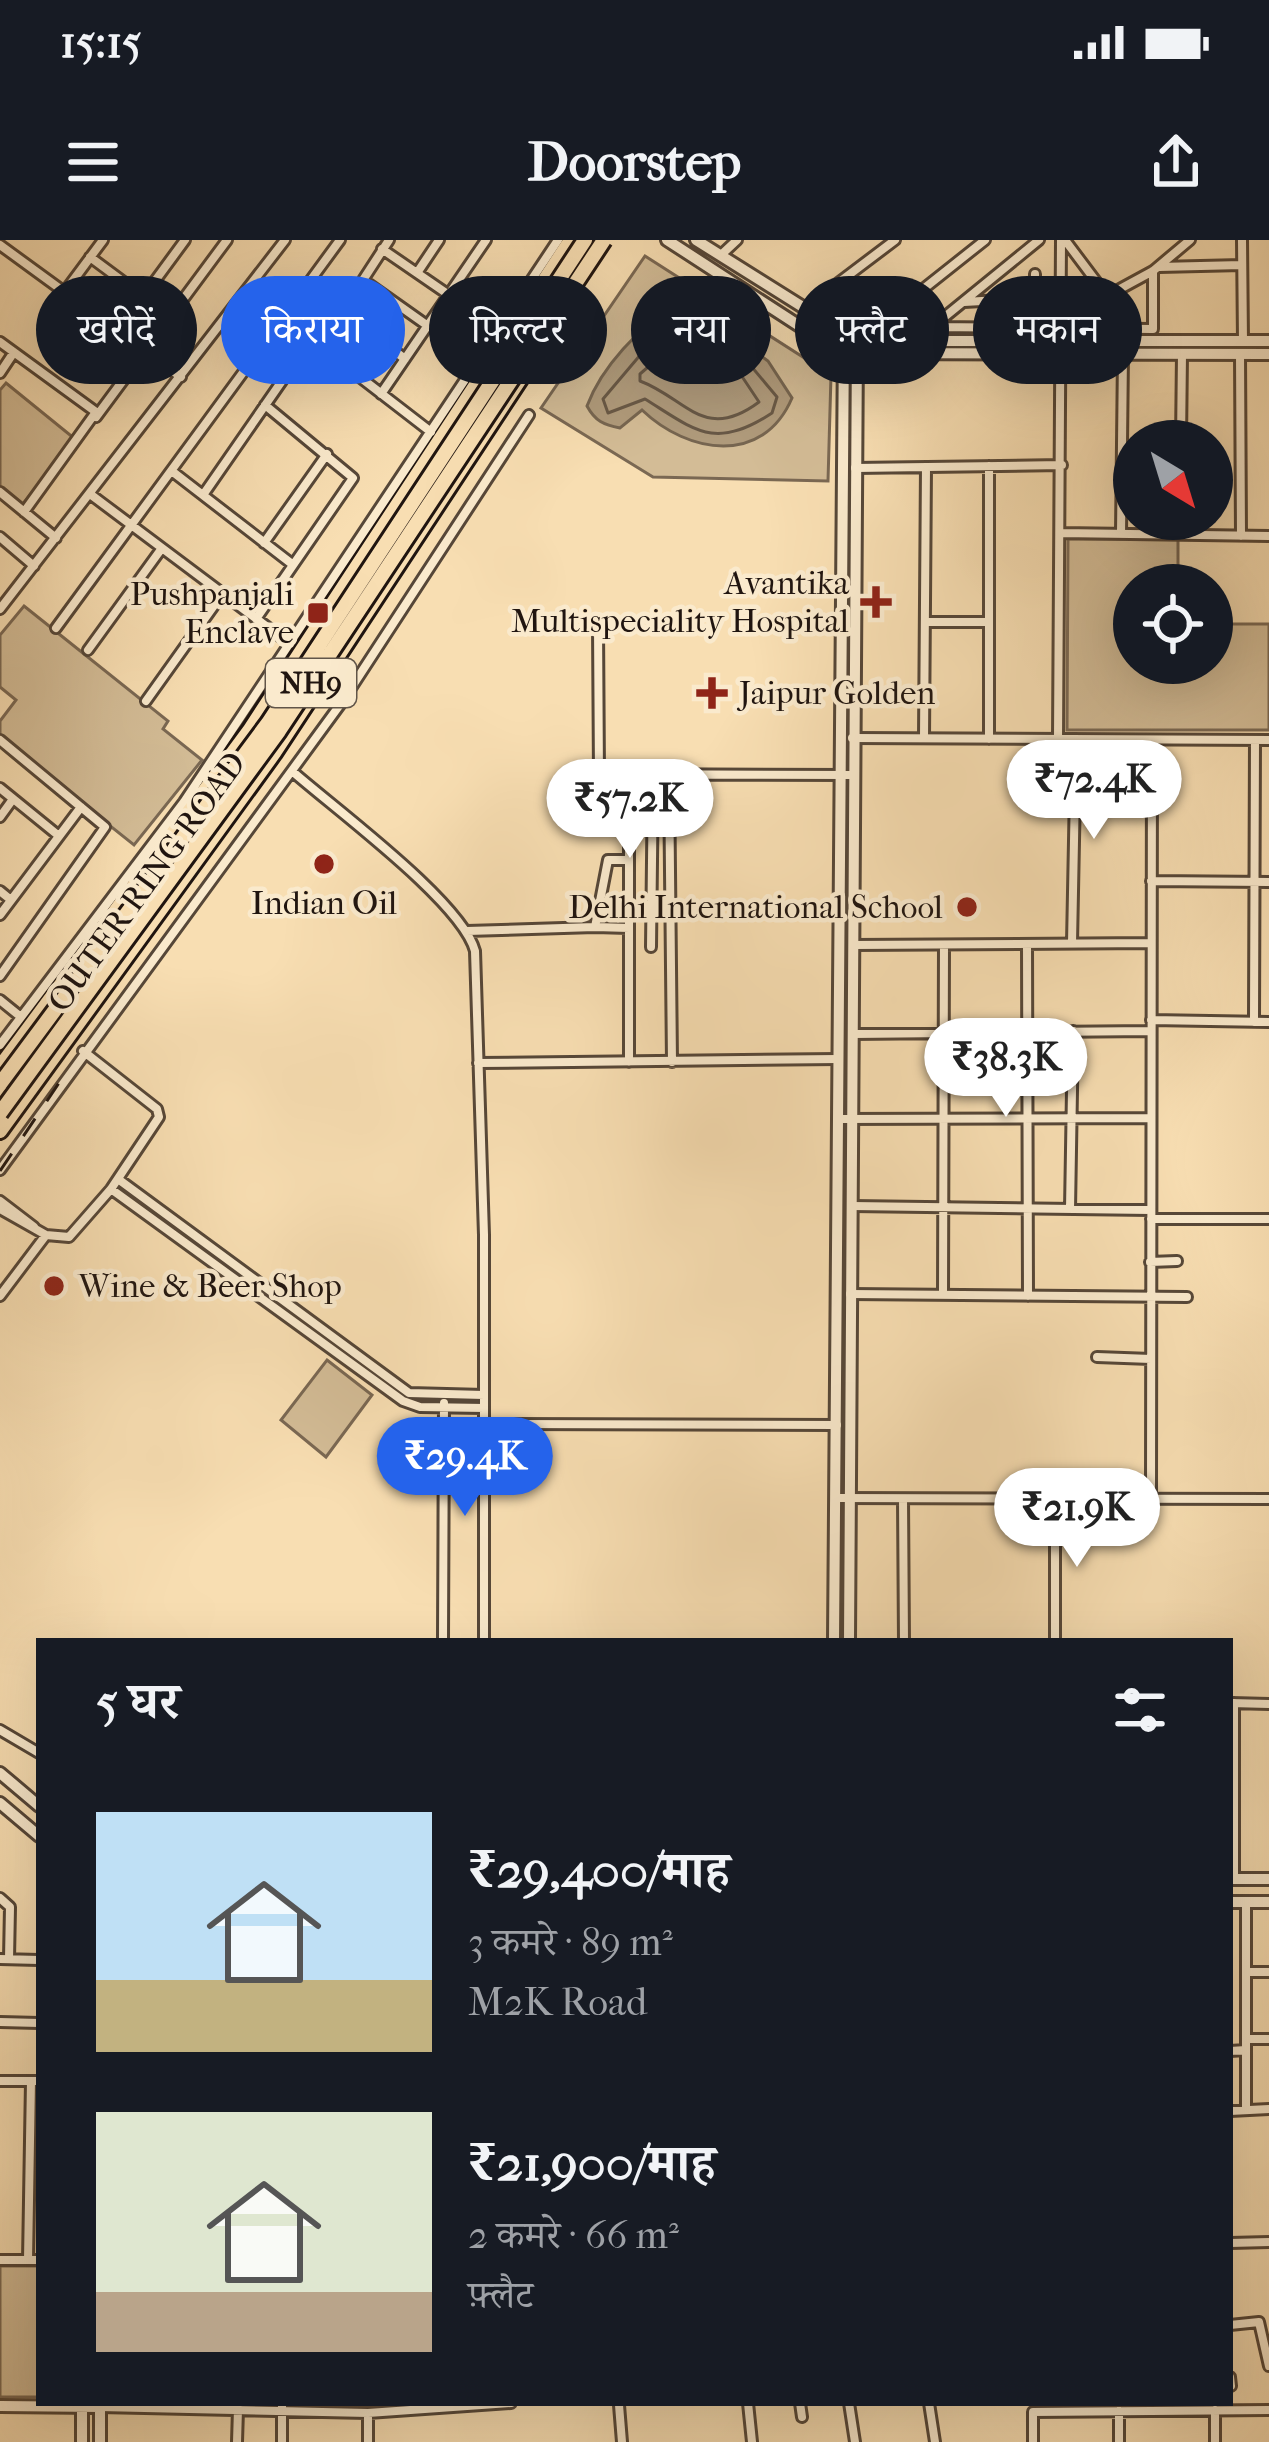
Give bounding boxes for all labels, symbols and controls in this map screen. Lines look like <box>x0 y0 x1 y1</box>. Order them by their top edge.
text: 15:15 <box>60 16 142 69</box>
icon: menu <box>60 129 126 195</box>
icon: share <box>1143 129 1209 195</box>
text: Doorstep <box>528 131 741 194</box>
chip: खरीदें <box>36 276 197 384</box>
chip: किराया <box>221 276 405 384</box>
chip: फ़िल्टर <box>429 276 607 384</box>
chip: नया <box>631 276 771 384</box>
chip: फ़्लैट <box>795 276 949 384</box>
chip: मकान <box>973 276 1142 384</box>
north arrow <box>1113 420 1233 540</box>
map controls <box>1113 420 1233 684</box>
place label: Avantika Multispeciality Hospital <box>511 564 850 641</box>
button: locate <box>1113 564 1233 684</box>
place label: Pushpanjali Enclave <box>130 575 294 652</box>
marker: Avantika Multispeciality Hospital <box>860 586 892 618</box>
marker: Pushpanjali Enclave <box>305 600 331 626</box>
road number: NH9 <box>266 659 356 707</box>
place label: Jaipur Golden <box>736 674 935 713</box>
marker: Jaipur Golden <box>696 677 728 709</box>
pin: ₹72.4K <box>996 740 1192 842</box>
street label: OUTER RING ROAD <box>40 745 254 1019</box>
text: ₹72.4K <box>1034 756 1154 802</box>
pin: ₹57.2K <box>532 759 728 861</box>
text: ₹57.2K <box>574 775 686 821</box>
marker: Indian Oil <box>311 851 337 877</box>
place label: Indian Oil <box>251 884 397 923</box>
place label: Delhi International School <box>568 888 943 927</box>
marker: Delhi International School <box>954 894 980 920</box>
pin: ₹38.3K <box>908 1018 1104 1120</box>
text: ₹38.3K <box>951 1034 1061 1080</box>
place label: Wine & Beer Shop <box>77 1267 342 1306</box>
marker: Wine & Beer Shop <box>41 1273 67 1299</box>
pin: ₹29.4K <box>367 1417 563 1519</box>
text: ₹29.4K <box>404 1433 526 1479</box>
pin: ₹21.9K <box>979 1468 1175 1570</box>
text: ₹21.9K <box>1021 1484 1133 1530</box>
text: 5 घर <box>96 1671 180 1731</box>
icon: filters <box>1107 1677 1173 1743</box>
text: ₹29,400/माह <box>468 1840 729 1900</box>
icon: home <box>192 1860 336 2004</box>
text: 3 कमरे · 89 m² <box>468 1919 673 1965</box>
text: M2K Road <box>468 1979 647 2025</box>
text: ₹21,900/माह <box>468 2133 715 2193</box>
icon: home <box>192 2160 336 2304</box>
text: 2 कमरे · 66 m² <box>468 2212 679 2258</box>
text: फ़्लैट <box>468 2272 533 2318</box>

